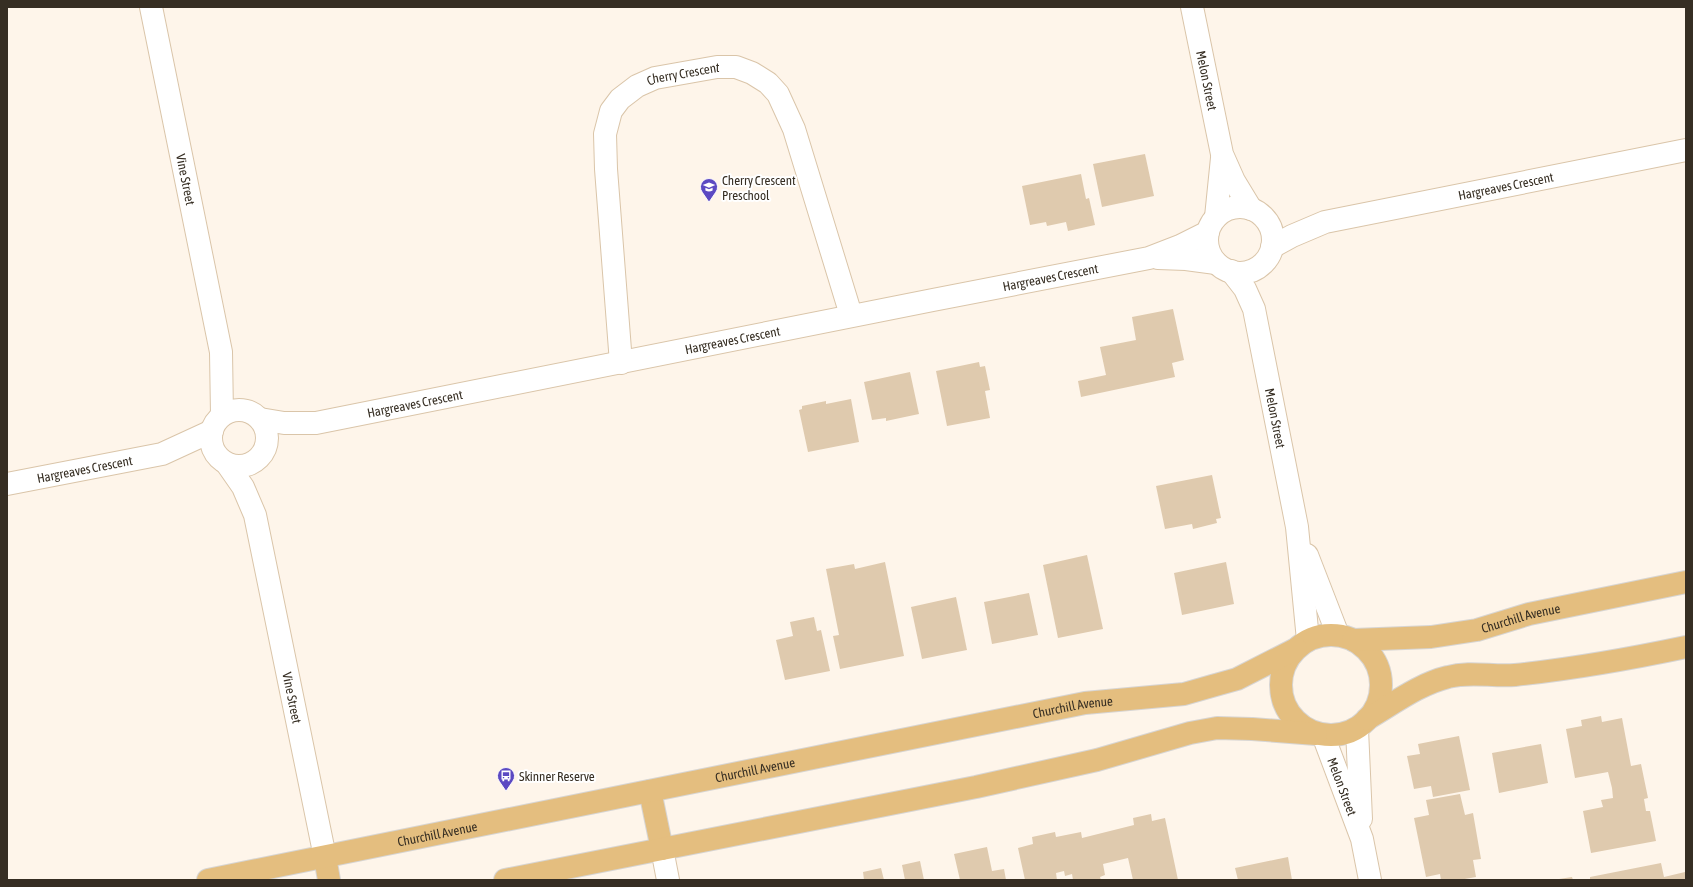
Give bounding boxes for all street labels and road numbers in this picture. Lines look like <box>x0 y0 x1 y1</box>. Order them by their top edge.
street label: Melon Street <box>1194 49 1220 112</box>
street label: Cherry Crescent <box>644 60 720 88</box>
street label: Vine Street <box>173 153 199 207</box>
street label: Hargreaves Crescent <box>1457 169 1555 203</box>
street label: Hargreaves Crescent <box>1001 260 1100 294</box>
street label: Hargreaves Crescent <box>683 323 782 357</box>
street label: Hargreaves Crescent <box>366 386 464 420</box>
street label: Melon Street <box>1262 387 1289 450</box>
street label: Hargreaves Crescent <box>36 452 134 486</box>
street label: Churchill Avenue <box>1479 600 1562 636</box>
street label: Vine Street <box>280 671 305 725</box>
street label: Churchill Avenue <box>1031 693 1114 721</box>
street label: Churchill Avenue <box>714 754 796 785</box>
street label: Melon Street <box>1325 755 1360 818</box>
street label: Churchill Avenue <box>396 818 479 849</box>

